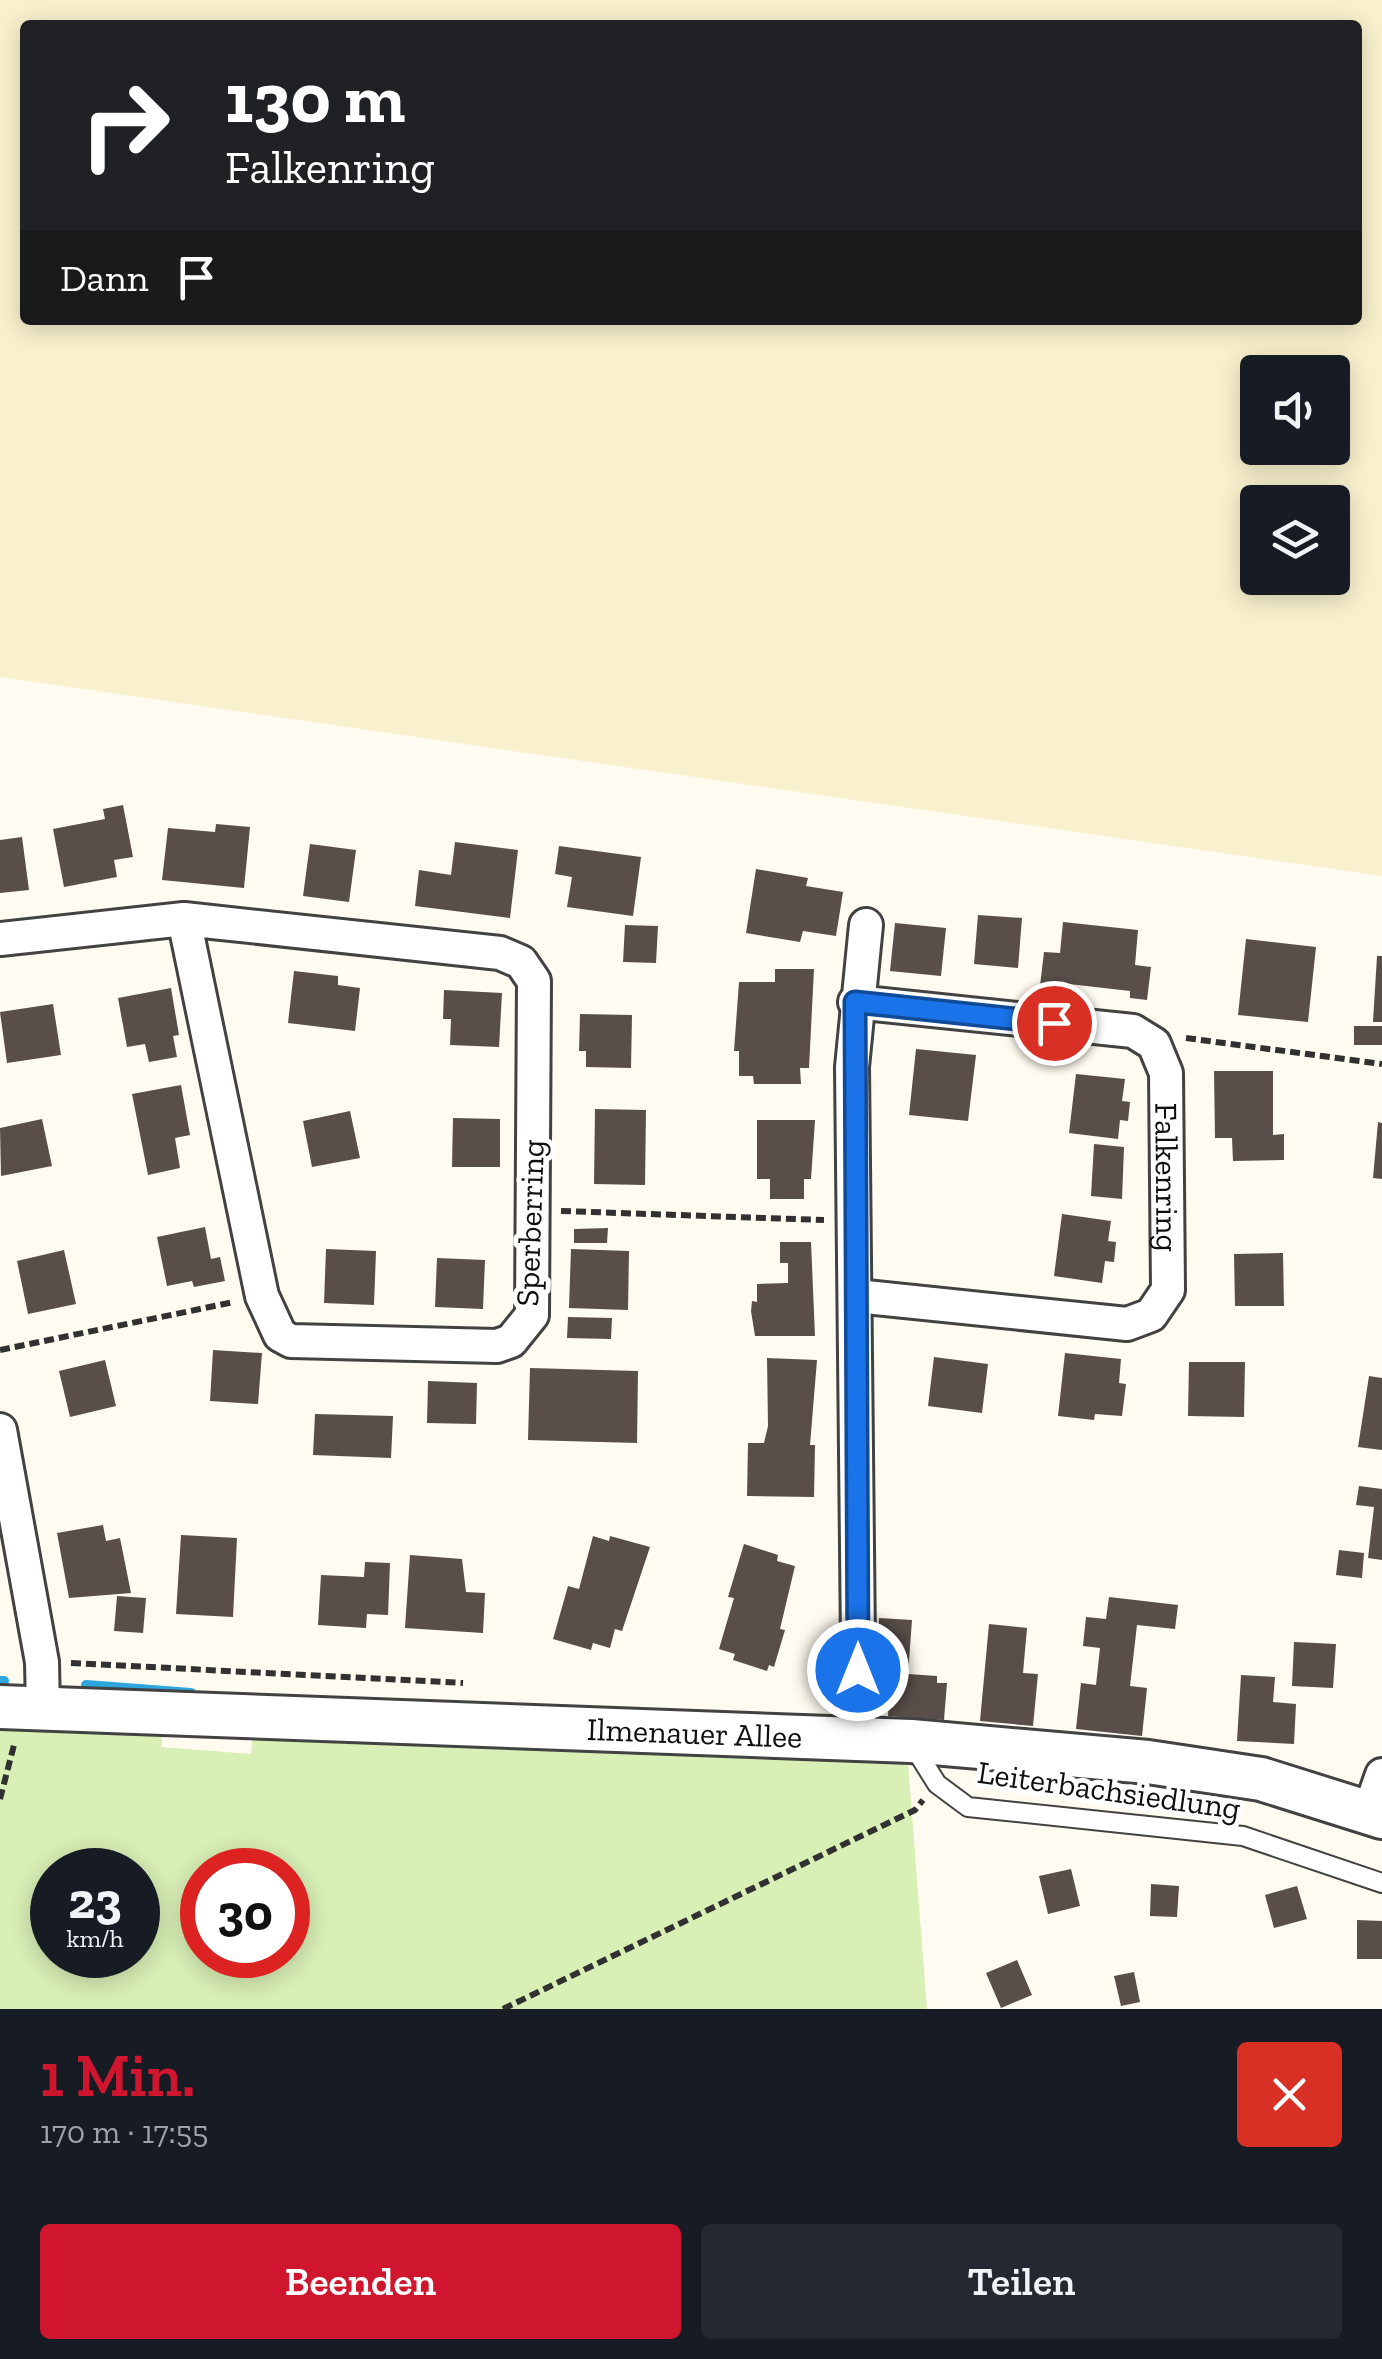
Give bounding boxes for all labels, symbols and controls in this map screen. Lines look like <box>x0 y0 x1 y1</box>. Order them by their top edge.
text: 130 m <box>225 56 405 140</box>
icon: right <box>60 60 190 190</box>
text: Falkenring <box>225 141 435 195</box>
icon: arrive <box>169 250 224 305</box>
text: Dann <box>60 255 149 301</box>
map controls <box>1240 355 1350 595</box>
button: sound <box>1240 355 1350 465</box>
button: layers <box>1240 485 1350 595</box>
pin <box>1012 981 1097 1066</box>
icon: arrive <box>1027 996 1082 1051</box>
street label: Falkenring <box>1147 1103 1187 1252</box>
street label: Sperberring <box>508 1139 552 1307</box>
position arrow <box>806 1618 910 1722</box>
street label: Ilmenauer Allee <box>586 1710 803 1756</box>
street label: Leiterbachsiedlung <box>975 1753 1243 1827</box>
speed limit sign: 30 <box>180 1848 310 1978</box>
text: 23 <box>68 1871 122 1931</box>
text: km/h <box>66 1923 124 1953</box>
text: 1 Min. <box>40 2039 195 2111</box>
button: close <box>1237 2042 1342 2147</box>
text: 170 m · 17:55 <box>40 2113 208 2151</box>
button: Beenden <box>40 2224 681 2339</box>
button: Teilen <box>701 2224 1342 2339</box>

